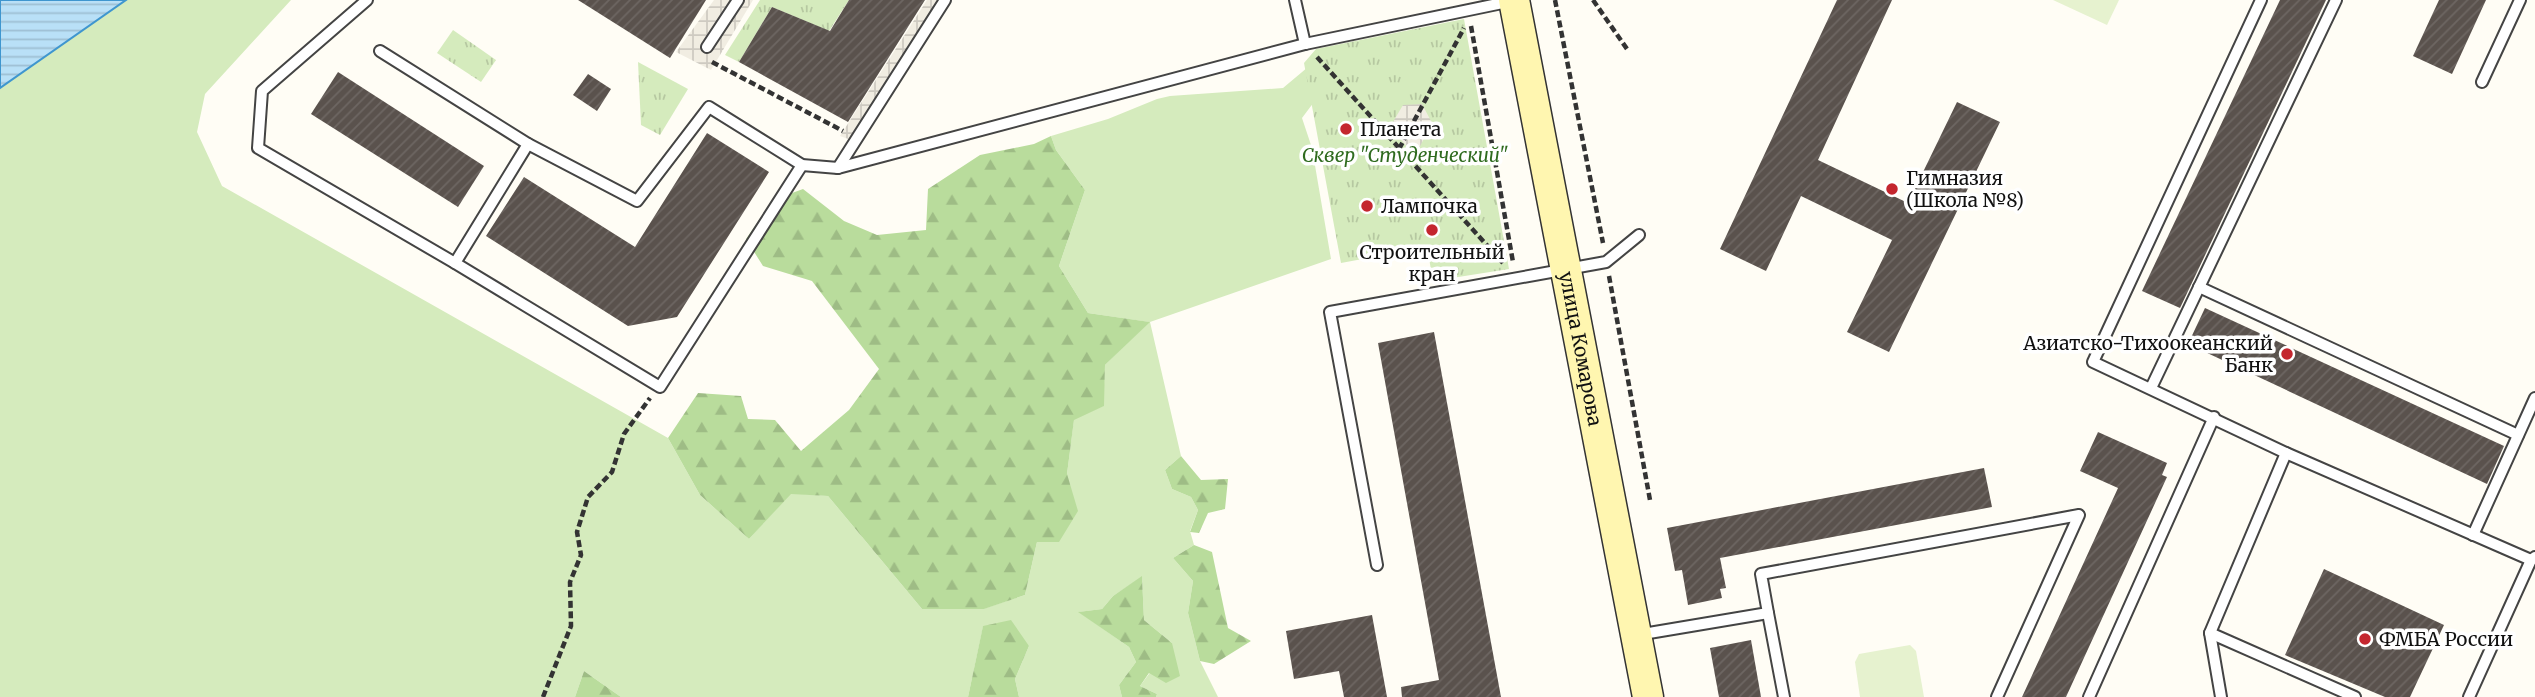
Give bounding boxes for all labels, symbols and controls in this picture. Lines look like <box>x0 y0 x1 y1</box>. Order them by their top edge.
place label: Планета <box>1360 117 1441 141</box>
marker: Планета <box>1338 121 1354 137</box>
park label: Сквер "Студенческий" <box>1302 143 1509 167</box>
place label: Гимназия (Школа №8) <box>1906 166 2024 212</box>
marker: Гимназия (Школа №8) <box>1884 181 1900 197</box>
place label: Лампочка <box>1381 194 1478 218</box>
marker: Лампочка <box>1359 198 1375 214</box>
marker: Строительный кран <box>1424 222 1440 238</box>
place label: Строительный кран <box>1359 240 1505 286</box>
street label: улица Комарова <box>1554 269 1608 428</box>
place label: Азиатско-Тихоокеанский Банк <box>2022 331 2273 377</box>
marker: Азиатско-Тихоокеанский Банк <box>2279 346 2295 362</box>
place label: ФМБА России <box>2379 627 2513 651</box>
marker: ФМБА России <box>2357 631 2373 647</box>

